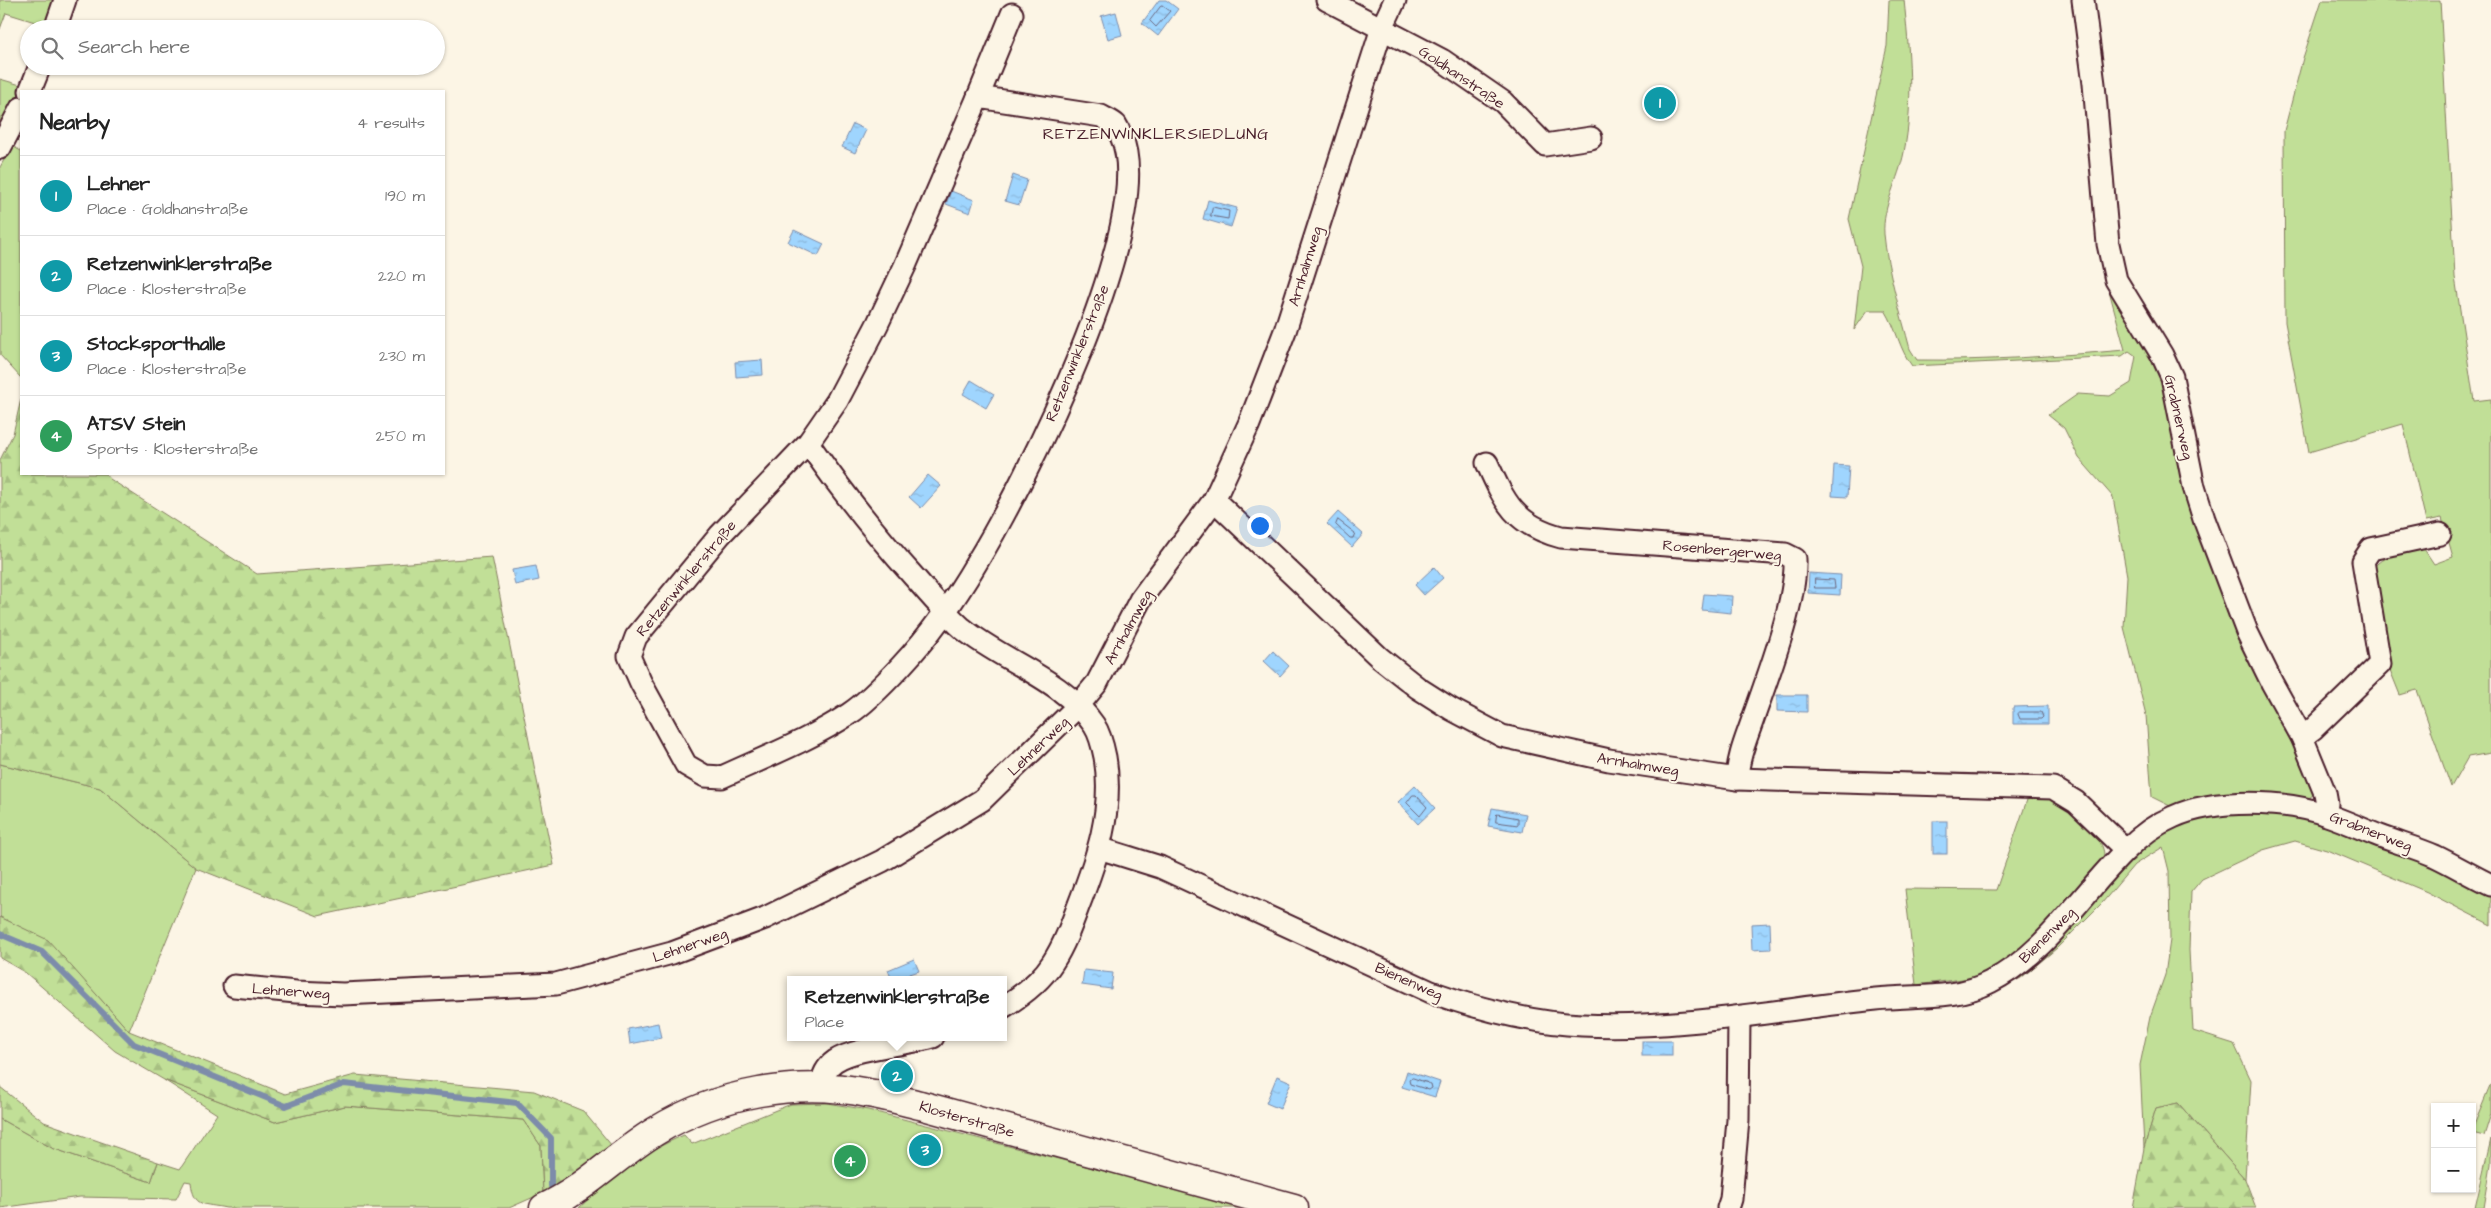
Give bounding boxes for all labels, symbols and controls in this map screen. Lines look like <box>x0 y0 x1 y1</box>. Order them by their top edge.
search box <box>20 20 445 75</box>
icon: search <box>38 34 66 62</box>
text: Search here <box>78 34 190 61</box>
street label: Goldhanstraße <box>1415 41 1509 114</box>
pin: 1 <box>1644 84 1676 122</box>
text: Nearby <box>40 108 110 137</box>
text: 4 results <box>357 112 425 134</box>
district label: RETZENWINKLERSIEDLUNG <box>1043 123 1269 145</box>
text: Lehner <box>87 171 150 198</box>
text: 1 <box>55 185 57 207</box>
text: 190 m <box>385 185 425 207</box>
text: Place · Goldhanstraße <box>87 198 248 220</box>
street label: Arnhalmweg <box>1283 223 1329 309</box>
text: Retzenwinklerstraße <box>87 251 272 278</box>
text: 2 <box>51 265 61 287</box>
text: 220 m <box>378 265 425 287</box>
text: Place · Klosterstraße <box>87 278 246 300</box>
street label: Retzenwinklerstraße <box>1040 282 1115 425</box>
text: Stocksporthalle <box>87 331 226 358</box>
text: 3 <box>52 345 60 367</box>
text: 230 m <box>379 345 425 367</box>
text: Place · Klosterstraße <box>87 358 246 380</box>
street label: Grabnerweg <box>2158 373 2199 462</box>
text: ATSV Stein <box>87 411 185 438</box>
text: 4 <box>51 425 61 447</box>
text: 250 m <box>376 425 425 447</box>
text: Sports · Klosterstraße <box>87 438 258 460</box>
your location <box>1247 513 1273 539</box>
street label: Retzenwinklerstraße <box>631 516 741 641</box>
street label: Rosenbergerweg <box>1662 535 1783 567</box>
street label: Arnhalmweg <box>1099 586 1159 669</box>
street label: Lehnerweg <box>1003 712 1075 782</box>
street label: Arnhalmweg <box>1595 748 1681 782</box>
street label: Grabnerweg <box>2326 806 2415 858</box>
street label: Bienenweg <box>2014 902 2081 969</box>
street label: Lehnerweg <box>650 923 731 969</box>
street label: Bienenweg <box>1371 957 1446 1007</box>
popup <box>787 976 1007 1041</box>
street label: Lehnerweg <box>251 978 331 1006</box>
text: Retzenwinklerstraße <box>804 984 990 1011</box>
text: Place <box>804 1011 844 1033</box>
pin: 2 <box>881 1057 913 1095</box>
street label: Klosterstraße <box>917 1096 1017 1143</box>
map controls <box>2431 1103 2476 1193</box>
button: + <box>2431 1103 2476 1148</box>
pin: 3 <box>909 1131 941 1169</box>
pin: 4 <box>834 1142 866 1180</box>
button: − <box>2431 1148 2476 1193</box>

